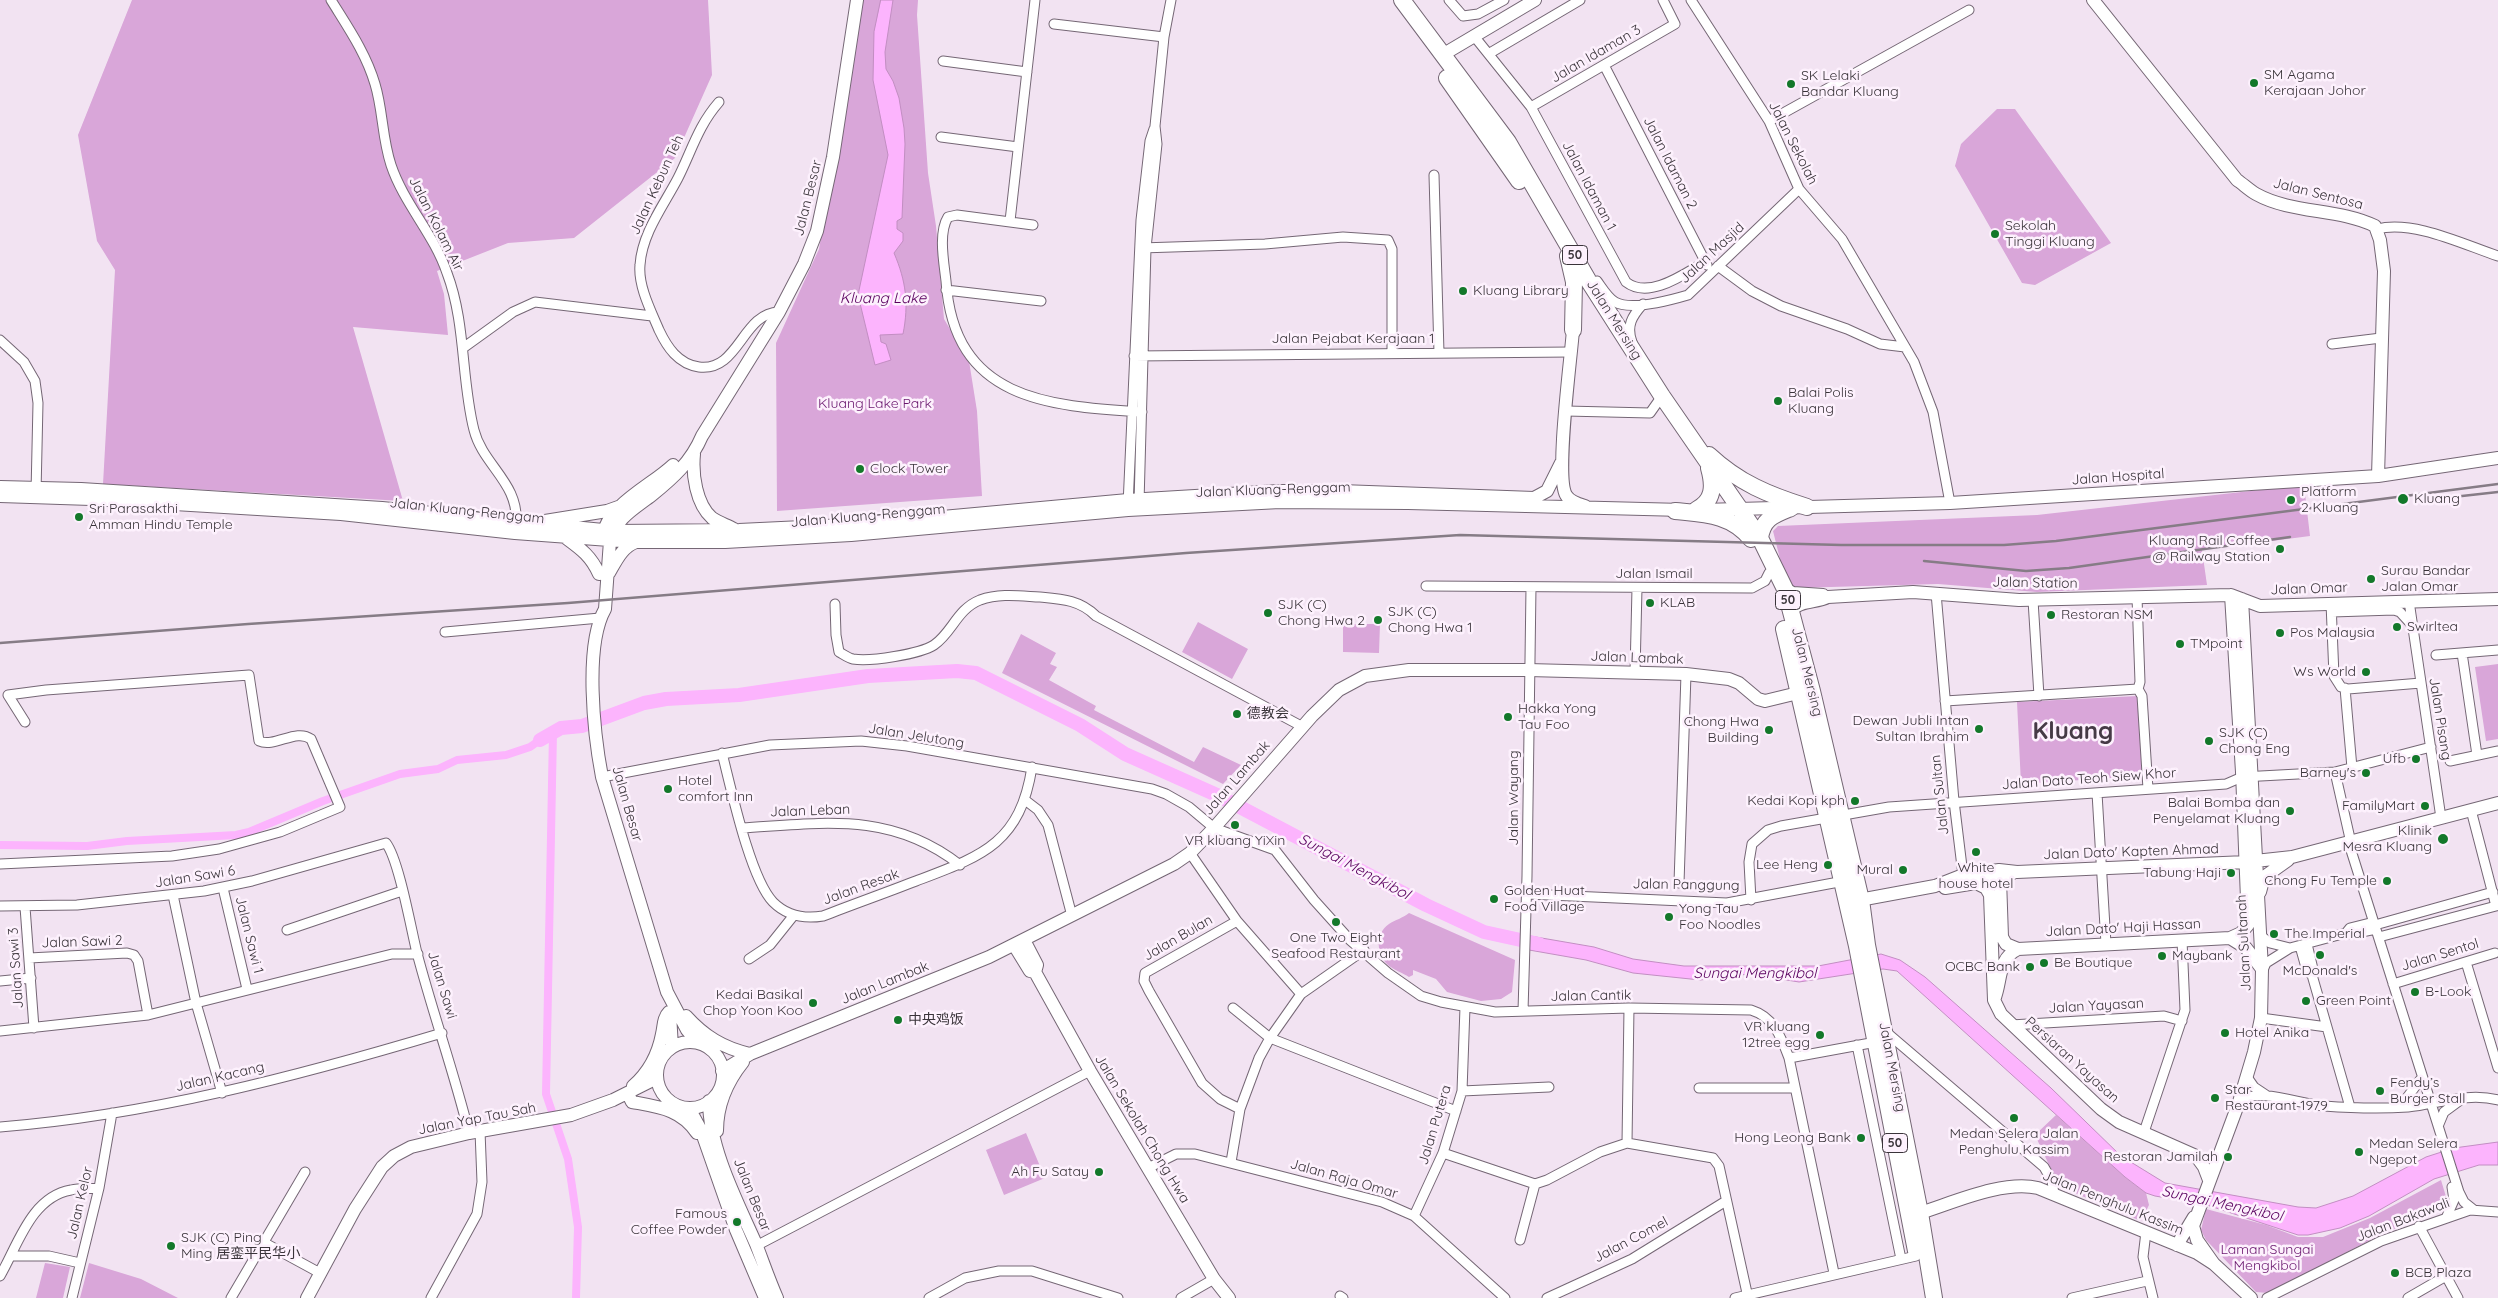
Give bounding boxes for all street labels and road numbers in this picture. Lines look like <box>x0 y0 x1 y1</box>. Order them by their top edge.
street label: Jalan Idaman 3 <box>1548 21 1644 87</box>
street label: Jalan Sekolah <box>1765 99 1821 187</box>
street label: Jalan Idaman 2 <box>1639 114 1701 212</box>
street label: Jalan Kebun Teh <box>627 132 687 238</box>
street label: Jalan Idaman 1 <box>1558 138 1620 234</box>
street label: Jalan Besar <box>790 158 826 238</box>
street label: Jalan Kolam Air <box>405 174 467 274</box>
street label: Jalan Sentosa <box>2271 175 2365 213</box>
street label: Jalan Masjid <box>1676 219 1748 287</box>
road number: 50 <box>1562 246 1588 264</box>
street label: Jalan Mersing <box>1583 277 1645 363</box>
street label: Jalan Pejabat Kerajaan 1 <box>1272 331 1434 347</box>
street label: Jalan Hospital <box>2071 465 2165 489</box>
street label: Jalan Kluang-Renggam <box>1195 479 1351 501</box>
street label: Jalan Kluang-Renggam <box>389 495 545 527</box>
street label: Jalan Kluang-Renggam <box>790 501 946 531</box>
street label: Jalan Ismail <box>1615 566 1693 582</box>
street label: Jalan Station <box>1992 574 2078 592</box>
street label: Jalan Omar <box>2270 579 2348 599</box>
road number: 50 <box>1776 590 1800 610</box>
street label: Jalan Mersing <box>1788 626 1826 718</box>
street label: Jalan Lambak <box>1590 648 1684 668</box>
street label: Jalan Pisang <box>2425 676 2455 762</box>
street label: Jalan Jelutong <box>867 720 965 752</box>
street label: Jalan Lambak <box>1200 737 1274 819</box>
street label: Jalan Wayang <box>1506 750 1522 846</box>
street label: Jalan Sultan <box>1927 754 1953 836</box>
street label: Jalan Besar <box>608 764 646 844</box>
street label: Jalan Dato Teoh Siew Khor <box>2001 765 2177 793</box>
street label: Jalan Leban <box>769 801 851 821</box>
street label: Jalan Dato' Kapten Ahmad <box>2043 841 2219 863</box>
street label: Jalan Sawi 6 <box>154 862 236 892</box>
street label: Jalan Resak <box>821 865 901 909</box>
street label: Jalan Panggung <box>1632 876 1740 894</box>
street label: Jalan Sultanah <box>2233 894 2255 992</box>
street label: Jalan Sawi 1 <box>231 895 267 975</box>
street label: Jalan Bulan <box>1140 911 1216 965</box>
street label: Jalan Dato' Haji Hassan <box>2045 916 2201 940</box>
street label: Jalan Sawi 3 <box>5 927 27 1009</box>
street label: Jalan Sawi 2 <box>41 932 123 952</box>
street label: Jalan Sentol <box>2399 935 2481 975</box>
street label: Jalan Sawi <box>424 949 460 1021</box>
street label: Jalan Lambak <box>839 958 931 1008</box>
street label: Jalan Cantik <box>1550 987 1632 1005</box>
street label: Jalan Yayasan <box>2048 995 2144 1017</box>
street label: Persiaran Yayasan <box>2022 1013 2122 1107</box>
street label: Jalan Mersing <box>1875 1021 1909 1113</box>
street label: Jalan Sekolah Chong Hwa <box>1091 1052 1193 1206</box>
street label: Jalan Kacang <box>174 1059 266 1095</box>
street label: Jalan Putera <box>1415 1083 1455 1167</box>
street label: Jalan Yap Tau Sah <box>417 1099 537 1139</box>
road number: 50 <box>1882 1134 1908 1152</box>
street label: Jalan Besar <box>730 1156 774 1234</box>
street label: Jalan Raja Omar <box>1288 1156 1400 1202</box>
street label: Jalan Kelor <box>63 1165 97 1241</box>
street label: Jalan Penghulu Kassim <box>2040 1167 2186 1239</box>
street label: Jalan Bakawali <box>2354 1194 2452 1246</box>
street label: Jalan Comel <box>1591 1213 1671 1267</box>

